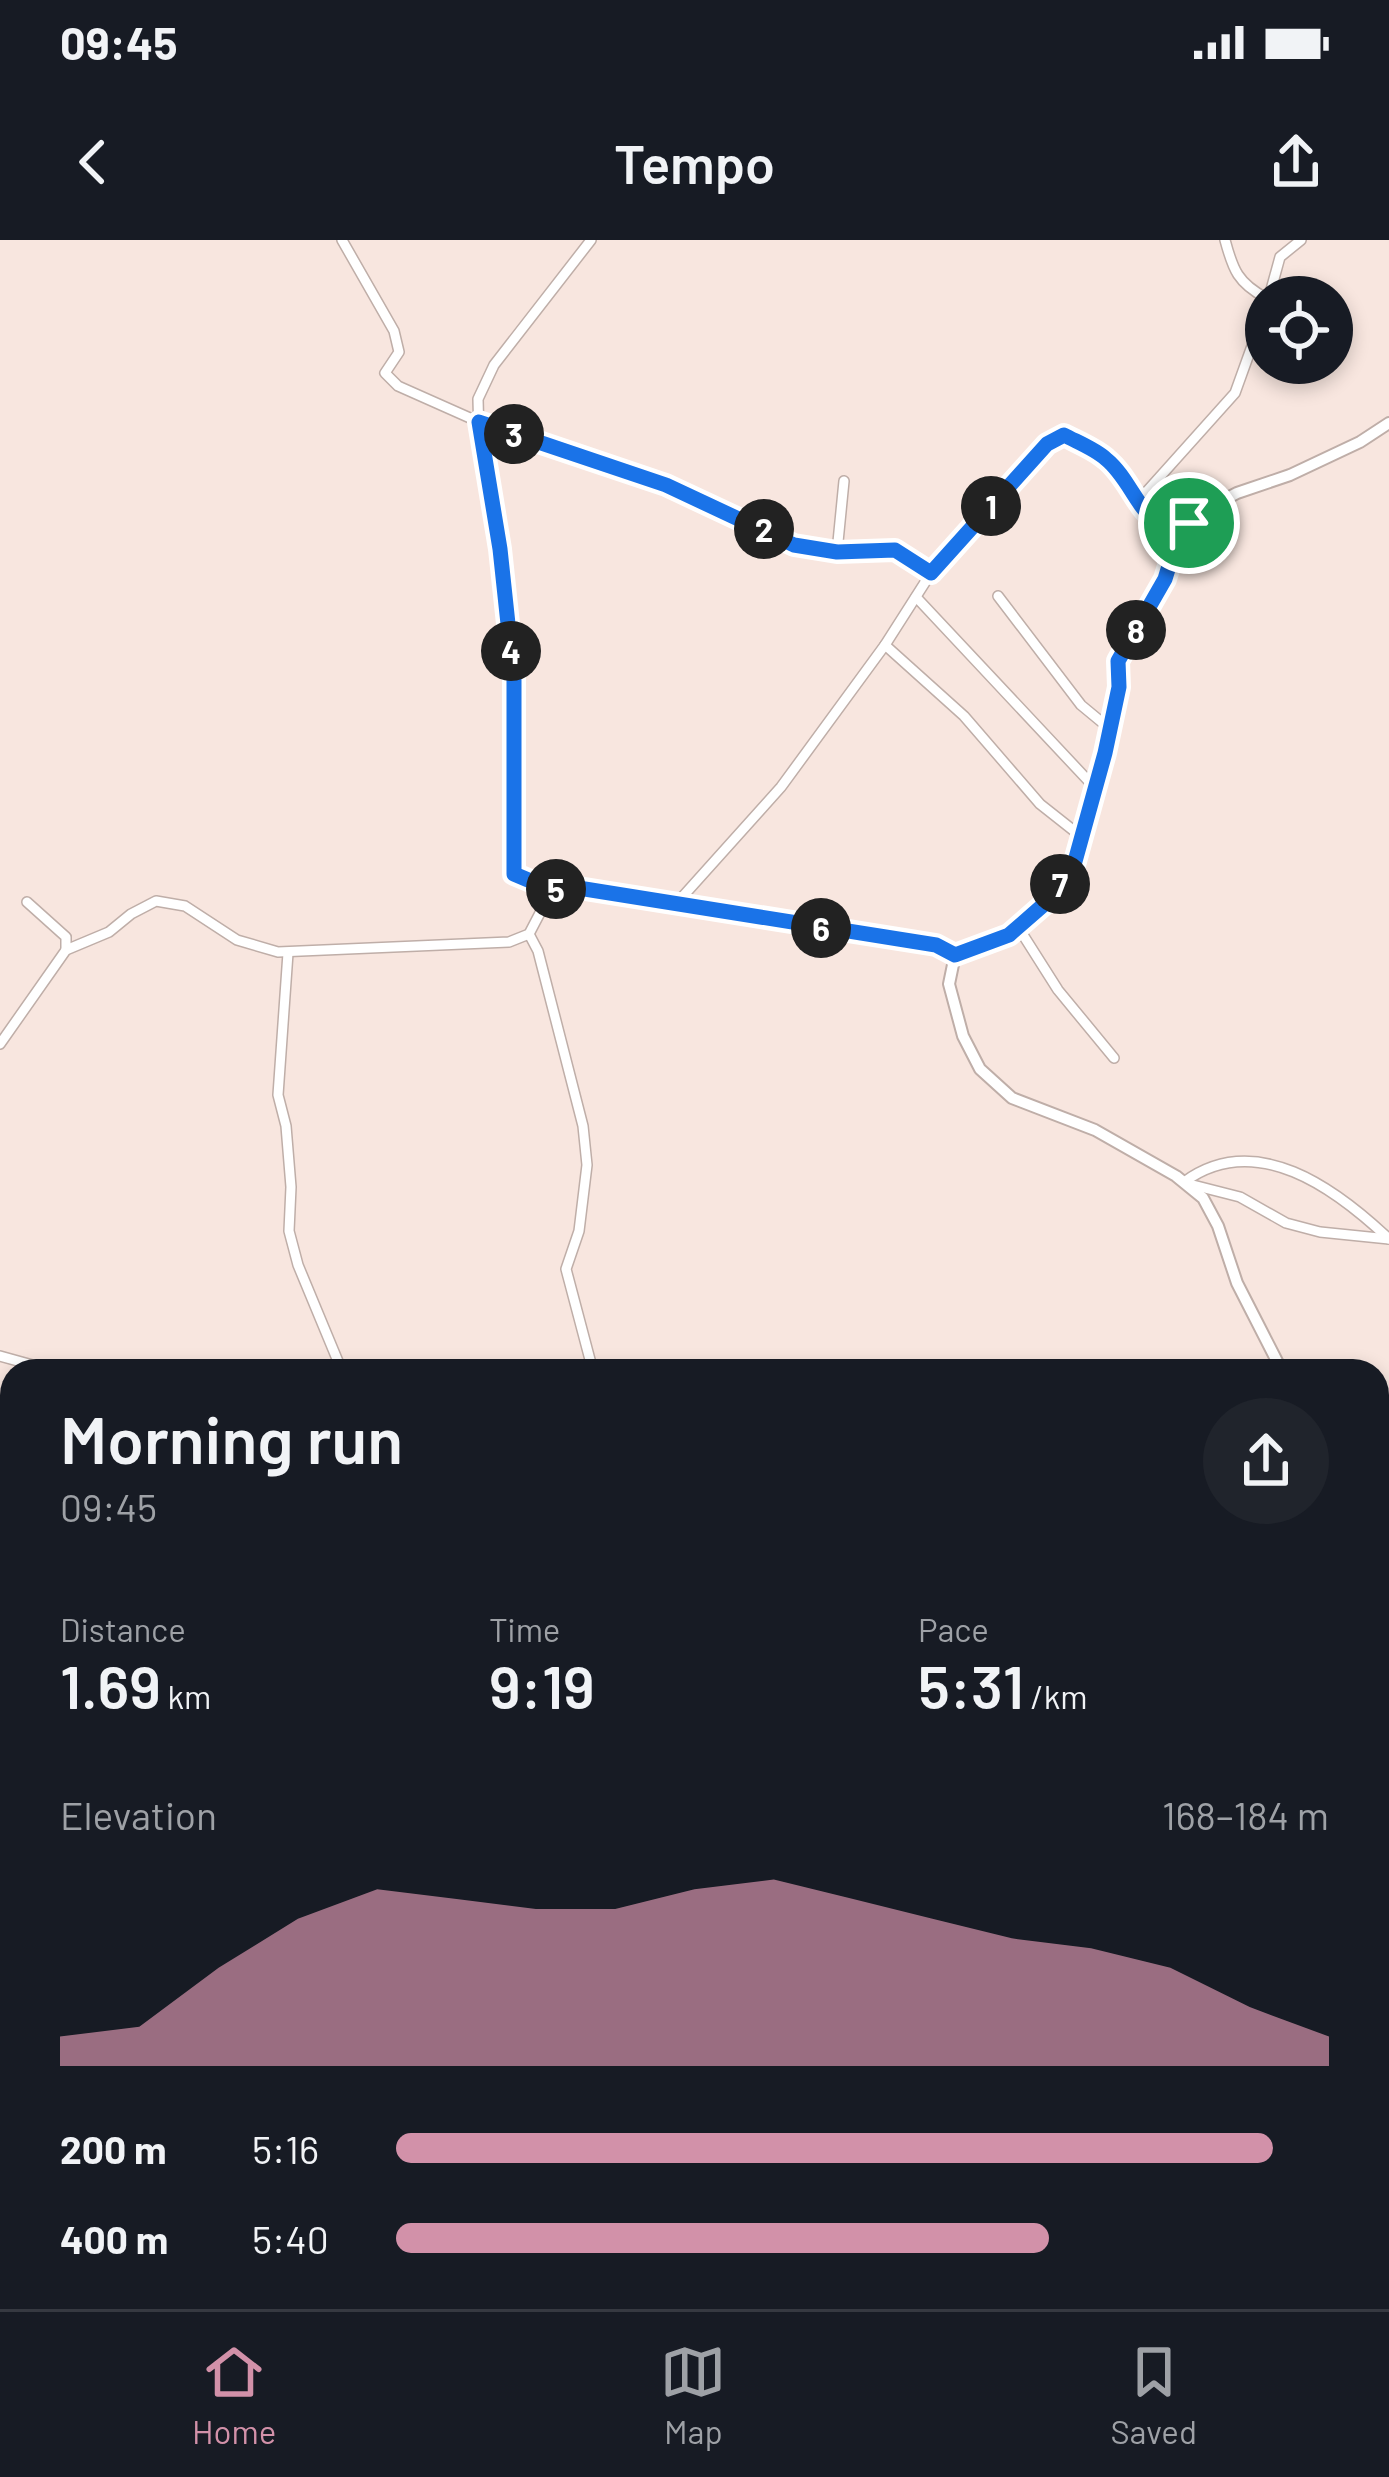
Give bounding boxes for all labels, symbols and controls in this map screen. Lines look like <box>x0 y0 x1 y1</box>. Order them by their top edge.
text: 09:45 <box>60 15 177 69</box>
icon: back <box>60 129 126 195</box>
icon: share <box>1263 129 1329 195</box>
text: Tempo <box>614 130 775 195</box>
map controls <box>1245 276 1353 384</box>
button: locate <box>1245 276 1353 384</box>
pin: 3 <box>484 404 544 464</box>
text: 3 <box>505 414 523 454</box>
pin <box>1138 472 1240 574</box>
pin: 1 <box>961 476 1021 536</box>
text: 1 <box>985 486 997 526</box>
icon: arrive <box>1156 490 1222 556</box>
pin: 2 <box>734 499 794 559</box>
text: 2 <box>755 509 773 549</box>
pin: 8 <box>1106 600 1166 660</box>
text: 8 <box>1127 610 1145 650</box>
pin: 4 <box>481 621 541 681</box>
text: 4 <box>501 631 521 671</box>
pin: 7 <box>1030 854 1090 914</box>
pin: 5 <box>526 859 586 919</box>
text: 7 <box>1052 864 1068 904</box>
text: 5 <box>547 869 565 909</box>
pin: 6 <box>791 898 851 958</box>
text: 6 <box>812 908 830 948</box>
text: Morning run <box>60 1398 403 1477</box>
button: share <box>1203 1398 1329 1524</box>
text: 09:45 <box>60 1483 157 1530</box>
text: Distance <box>60 1609 186 1649</box>
text: Time <box>489 1609 560 1649</box>
text: Pace <box>918 1609 989 1649</box>
text: 1.69 <box>60 1649 161 1721</box>
text: 9:19 <box>489 1649 595 1721</box>
text: 5:31 <box>918 1649 1024 1721</box>
text: km <box>161 1676 211 1716</box>
text: /km <box>1024 1676 1088 1716</box>
text: Elevation <box>60 1791 217 1838</box>
text: 168–184 m <box>1162 1791 1329 1838</box>
text: 200 m <box>60 2125 167 2172</box>
text: 5:16 <box>252 2125 319 2172</box>
text: 400 m <box>60 2215 168 2262</box>
text: 5:40 <box>252 2215 329 2262</box>
tab: Home <box>192 2339 276 2451</box>
tab: Map <box>660 2339 726 2451</box>
tab: Saved <box>1110 2339 1197 2451</box>

